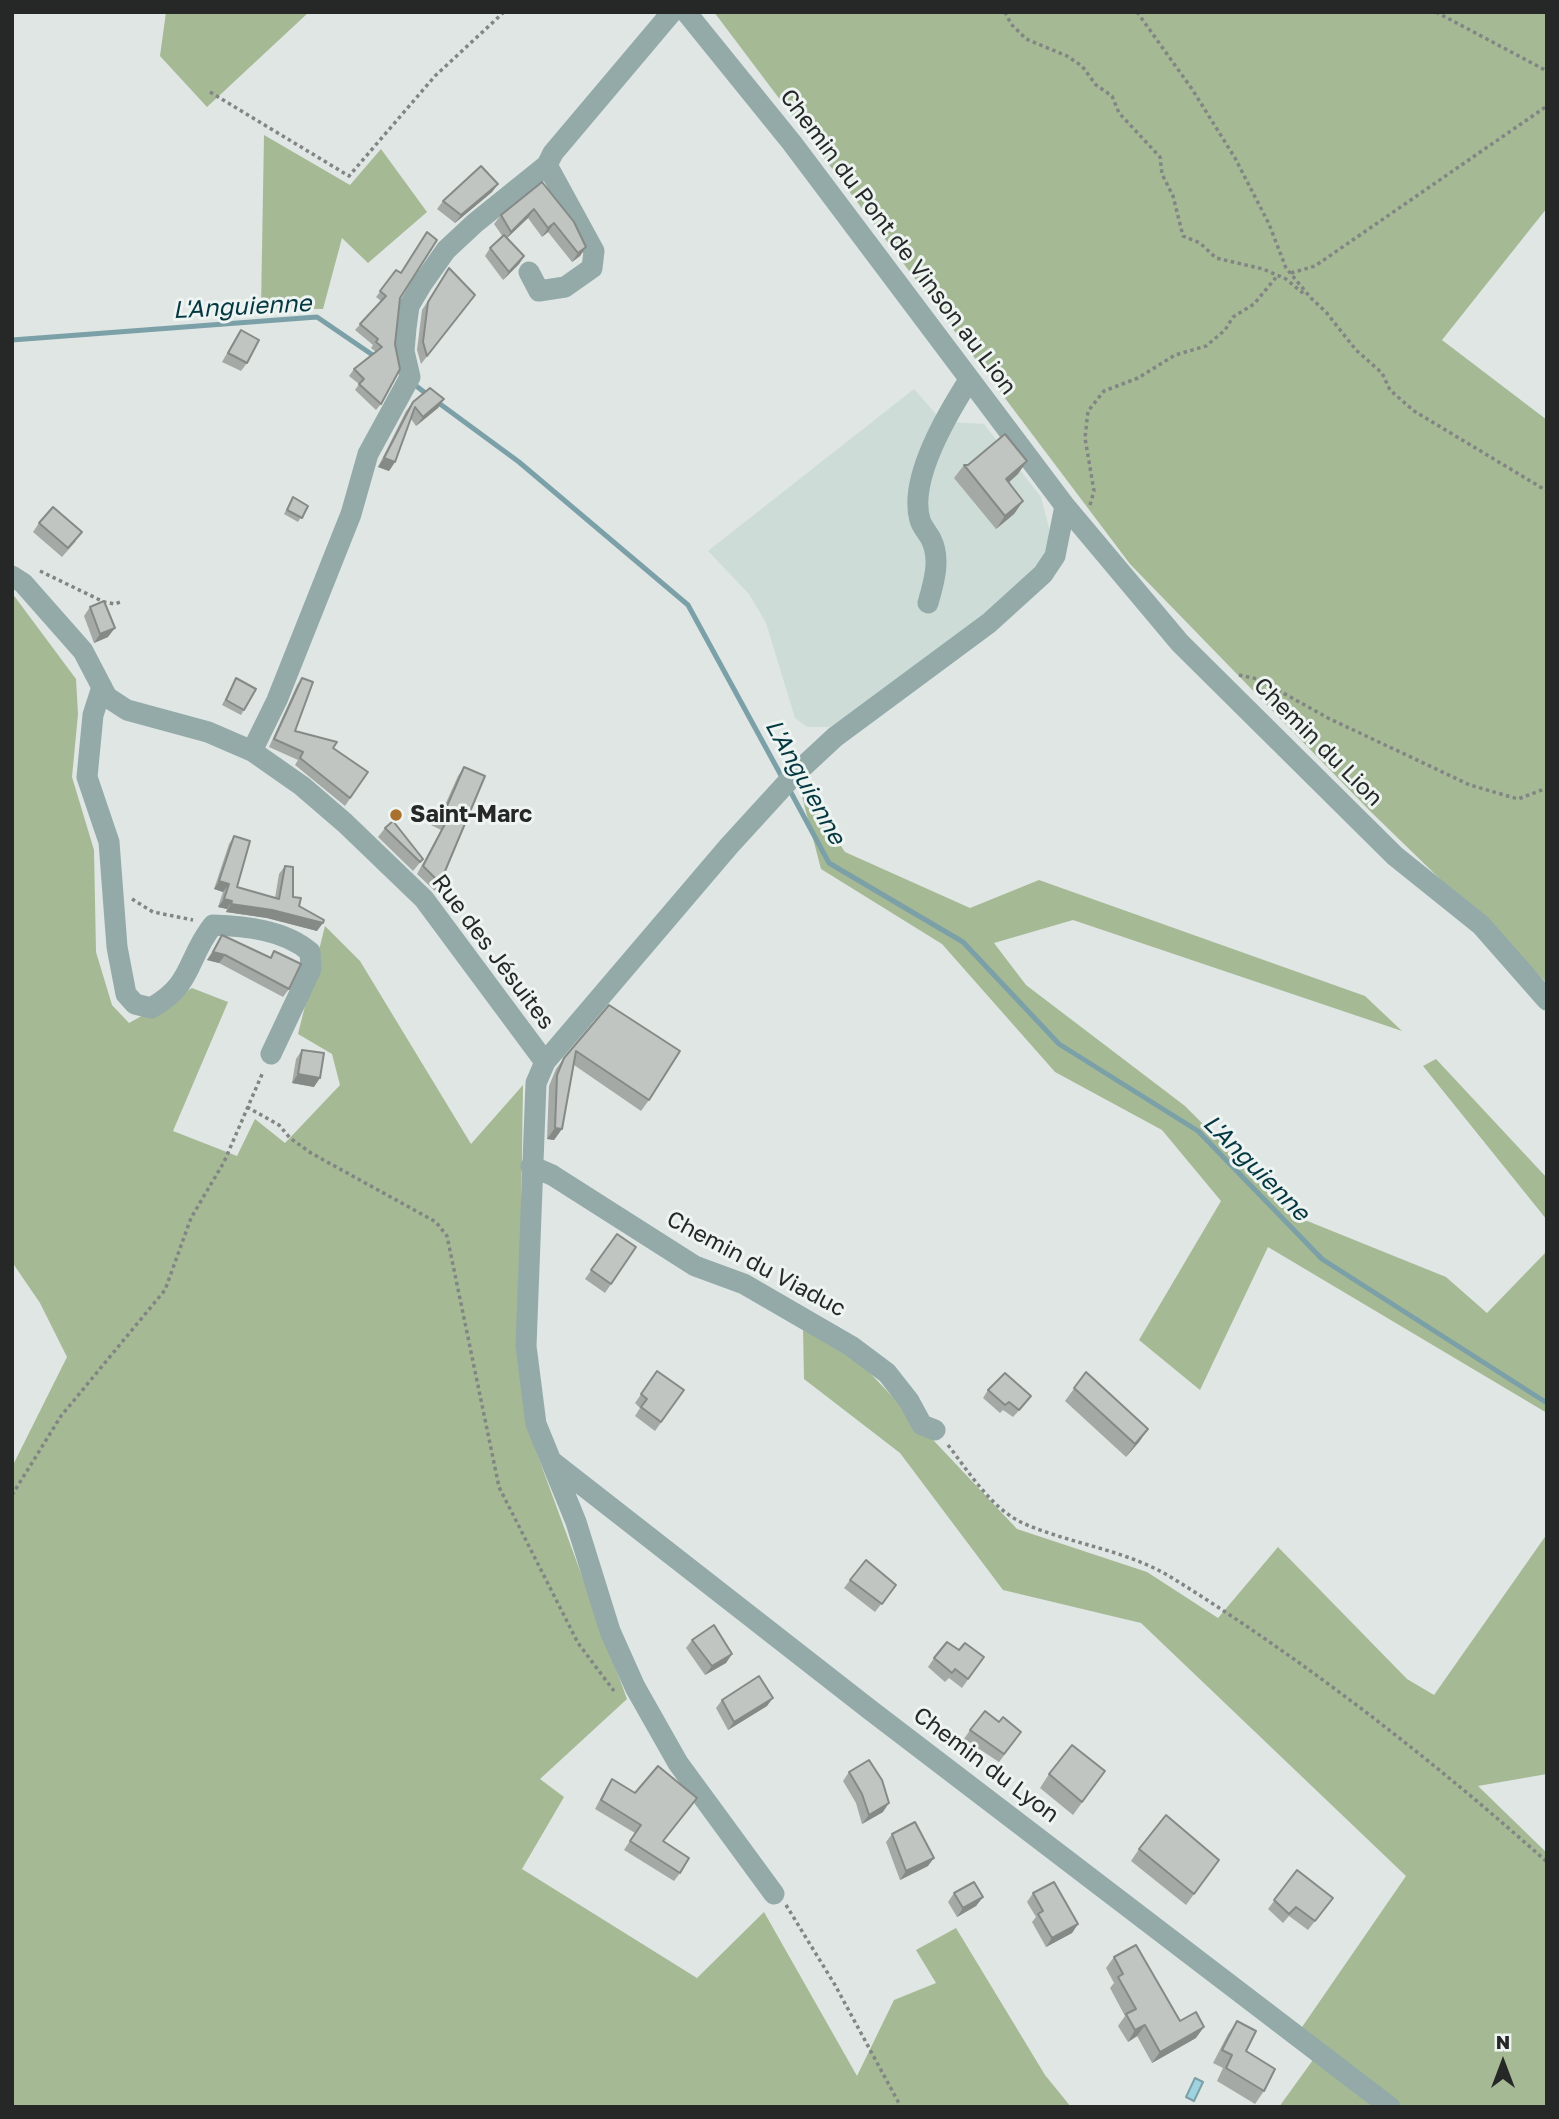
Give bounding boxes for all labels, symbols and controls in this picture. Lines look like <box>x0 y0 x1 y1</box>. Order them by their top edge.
street label: Chemin du Pont de Vinson au Lion <box>774 84 1022 400</box>
water label: L'Anguienne <box>172 289 312 325</box>
street label: Chemin du Lion <box>1248 672 1388 812</box>
water label: L'Anguienne <box>759 714 851 850</box>
place label: Saint-Marc <box>410 801 532 829</box>
marker: Saint-Marc <box>388 807 404 823</box>
street label: Rue des Jésuites <box>426 869 560 1035</box>
water label: L'Anguienne <box>1197 1109 1315 1227</box>
street label: Chemin du Viaduc <box>662 1205 850 1323</box>
street label: Chemin du Lyon <box>908 1701 1064 1829</box>
north arrow <box>1468 2028 1538 2098</box>
text: N <box>1496 2030 1510 2053</box>

